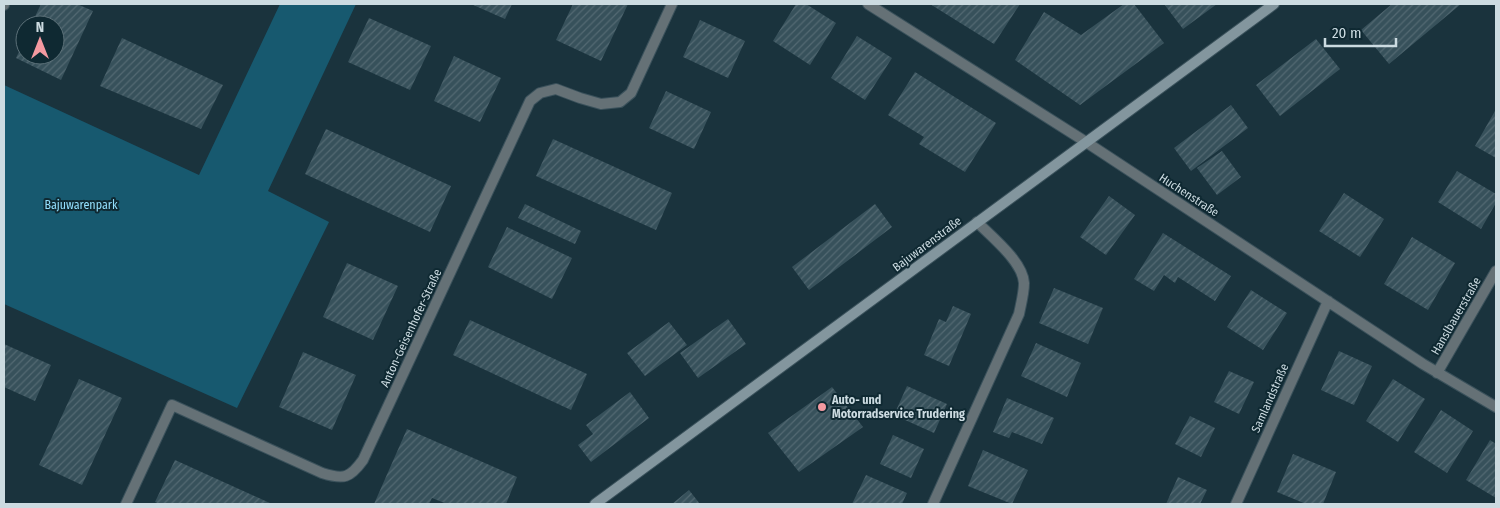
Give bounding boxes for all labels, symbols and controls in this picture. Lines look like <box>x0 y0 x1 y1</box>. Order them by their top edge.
north arrow <box>15 15 65 65</box>
scale bar <box>1325 15 1396 47</box>
text: N <box>36 19 44 36</box>
text: 20 m <box>1332 24 1362 42</box>
street label: Huchenstraße <box>1157 171 1222 220</box>
park label: Bajuwarenpark <box>44 198 118 212</box>
street label: Bajuwarenstraße <box>890 214 964 274</box>
street label: Anton-Geisenhofer-Straße <box>378 267 445 389</box>
street label: Hanslbauerstraße <box>1428 275 1484 357</box>
street label: Samlandstraße <box>1249 361 1291 435</box>
place label: Auto- und Motorradservice Trudering <box>831 393 965 421</box>
marker: Auto- und Motorradservice Trudering <box>816 401 828 413</box>

